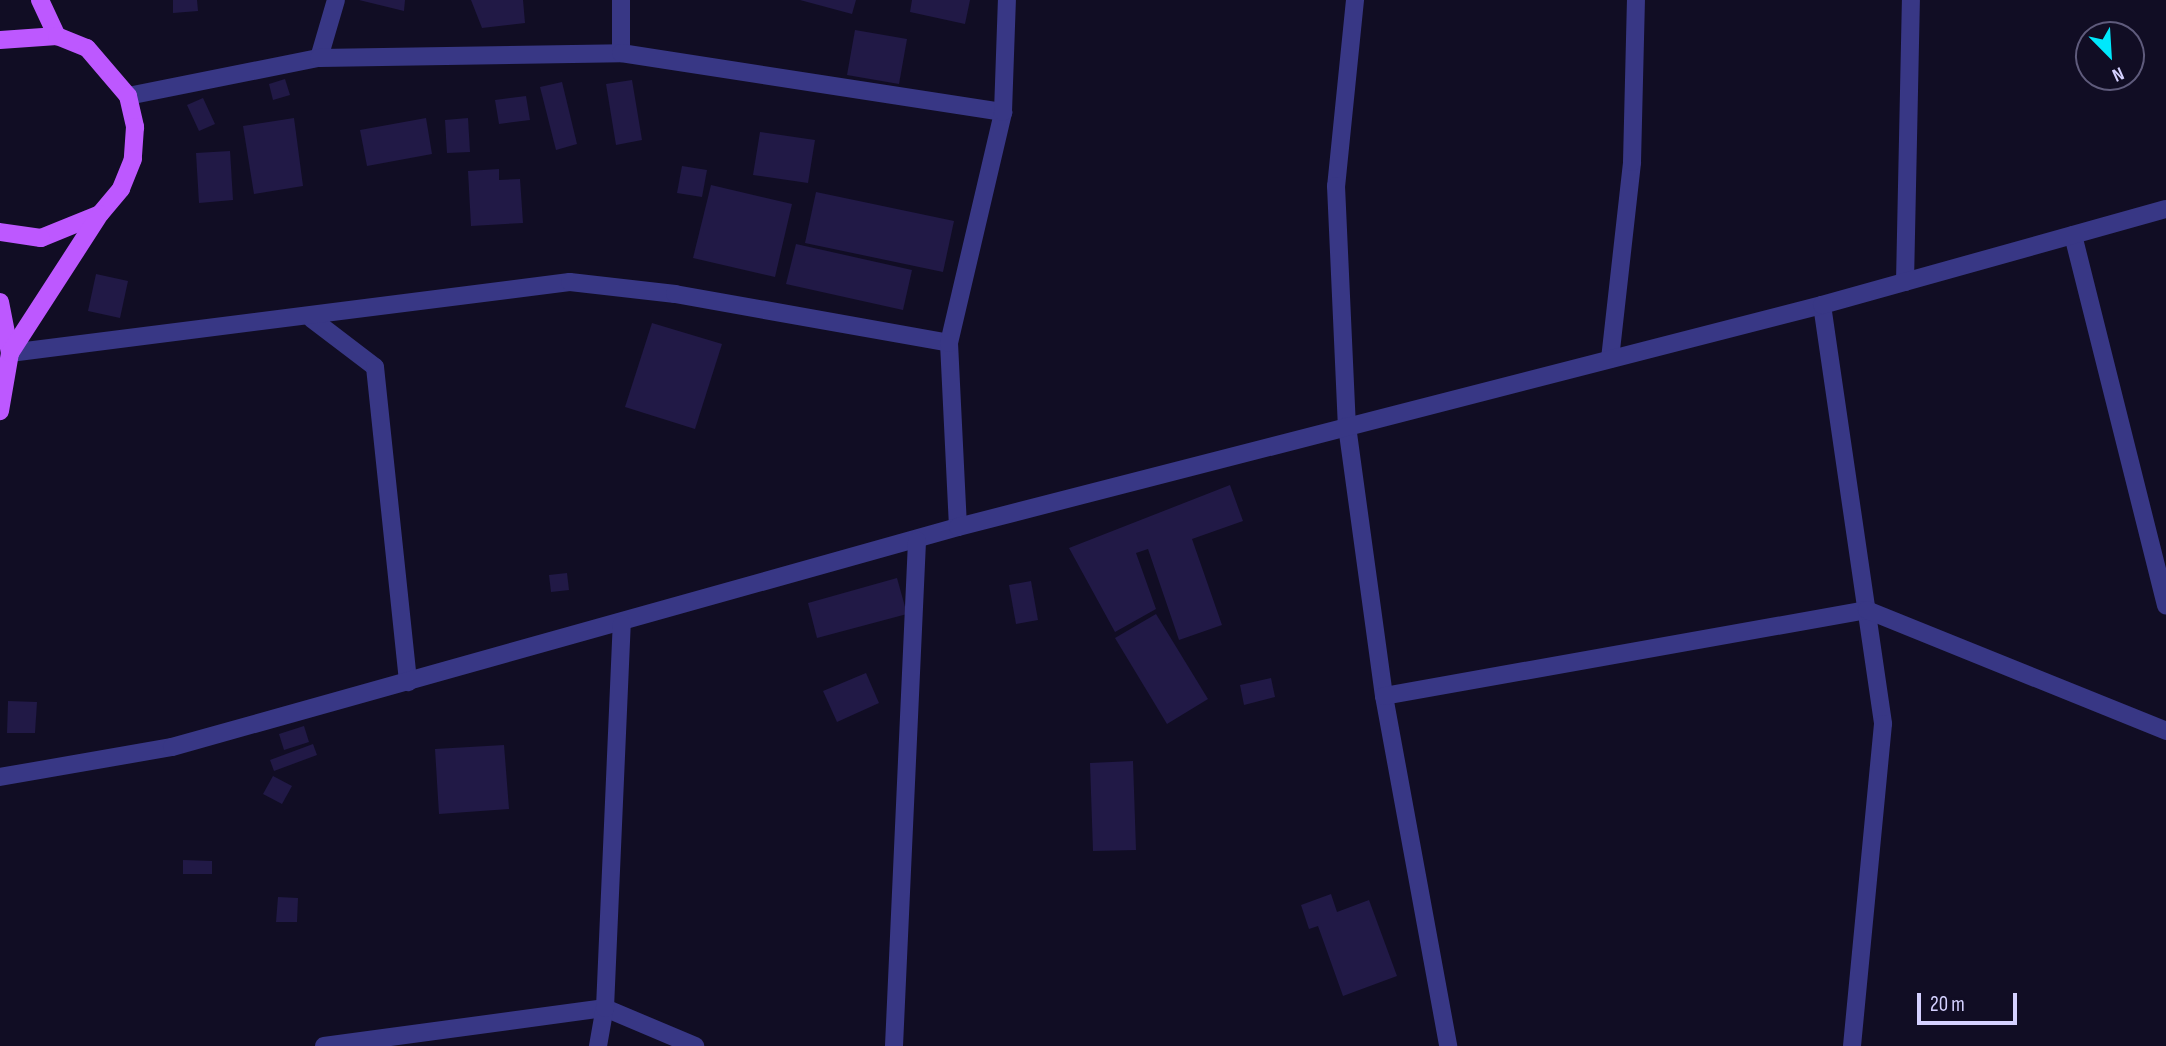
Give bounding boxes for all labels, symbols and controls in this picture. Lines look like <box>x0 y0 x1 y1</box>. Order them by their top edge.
north arrow <box>2075 21 2145 91</box>
text: N <box>2109 61 2127 86</box>
scale bar <box>1921 979 2021 1023</box>
text: 20 m <box>1930 992 1965 1017</box>

